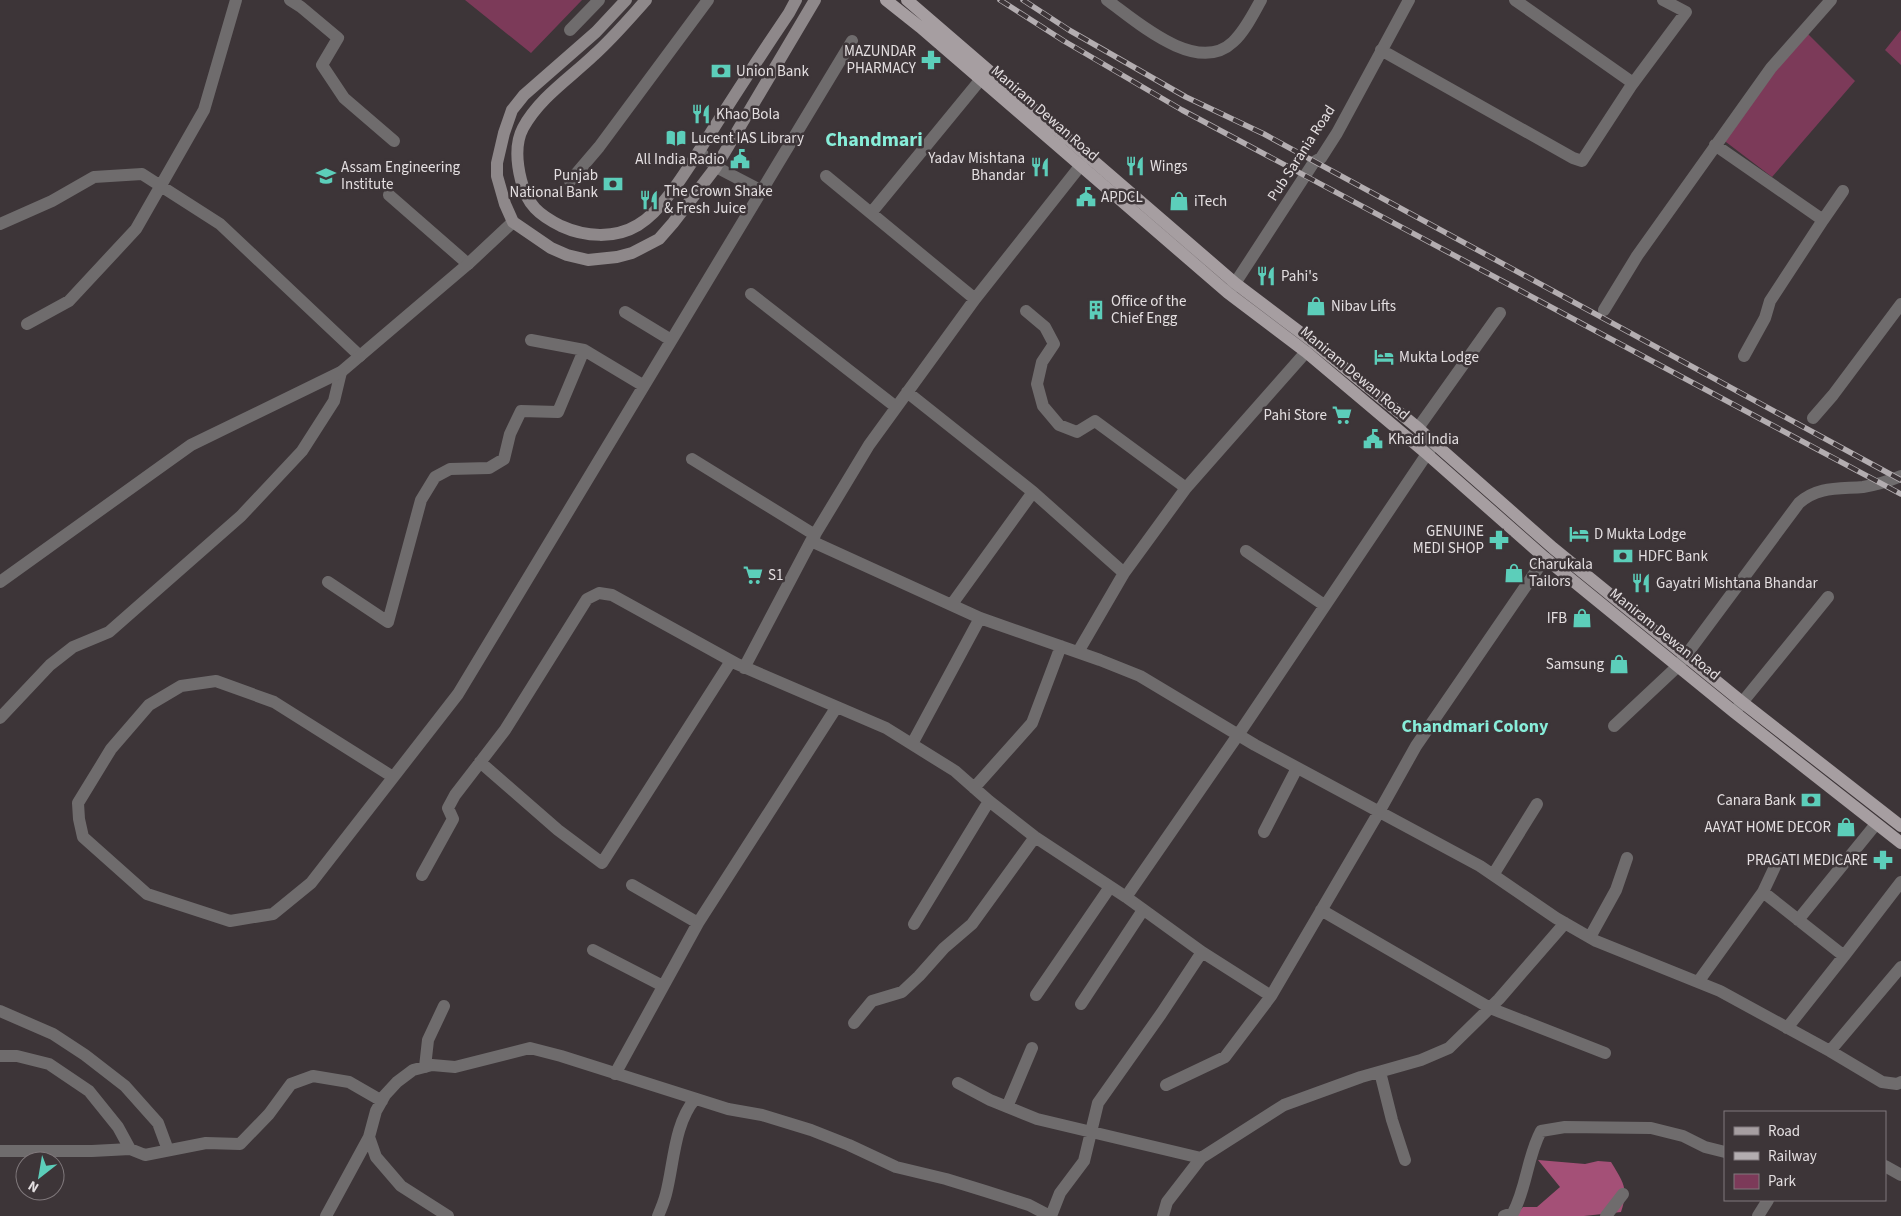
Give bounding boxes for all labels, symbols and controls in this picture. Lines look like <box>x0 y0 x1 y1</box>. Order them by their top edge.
place label: MAZUNDAR PHARMACY <box>844 41 917 79</box>
pharmacy icon: MAZUNDAR PHARMACY <box>920 49 942 71</box>
bank icon: Union Bank <box>710 60 732 82</box>
place label: Union Bank <box>736 61 809 82</box>
street label: Maniram Dewan Road <box>986 61 1103 166</box>
street label: Pub Sarania Road <box>1263 101 1340 205</box>
restaurant icon: Khao Bola <box>690 103 712 125</box>
place label: Khao Bola <box>716 104 780 125</box>
district label: Chandmari <box>825 126 923 154</box>
library icon: Lucent IAS Library <box>665 127 687 149</box>
place label: Lucent IAS Library <box>691 128 804 149</box>
public building icon: All India Radio <box>729 148 751 170</box>
place label: Yadav Mishtana Bhandar <box>927 148 1026 186</box>
place label: All India Radio <box>635 149 725 170</box>
restaurant icon: Wings <box>1124 155 1146 177</box>
restaurant icon: Yadav Mishtana Bhandar <box>1029 156 1051 178</box>
place label: Wings <box>1150 156 1188 177</box>
place label: Assam Engineering Institute <box>341 157 461 195</box>
school or university icon: Assam Engineering Institute <box>315 165 337 187</box>
place label: Punjab National Bank <box>509 165 599 203</box>
bank icon: Punjab National Bank <box>602 173 624 195</box>
place label: The Crown Shake & Fresh Juice <box>664 181 773 219</box>
public building icon: APDCL <box>1075 186 1097 208</box>
place label: APDCL <box>1101 187 1143 208</box>
restaurant icon: The Crown Shake & Fresh Juice <box>638 189 660 211</box>
shop icon: iTech <box>1168 190 1190 212</box>
place label: iTech <box>1194 191 1227 212</box>
restaurant icon: Pahi's <box>1255 265 1277 287</box>
place label: Pahi's <box>1281 266 1318 287</box>
place label: Office of the Chief Engg <box>1111 291 1186 329</box>
shop icon: Nibav Lifts <box>1305 295 1327 317</box>
place label: Nibav Lifts <box>1331 296 1396 317</box>
building icon: Office of the Chief Engg <box>1085 299 1107 321</box>
street label: Maniram Dewan Road <box>1296 321 1414 425</box>
hotel icon: Mukta Lodge <box>1373 346 1395 368</box>
place label: Mukta Lodge <box>1399 347 1479 368</box>
supermarket icon: Pahi Store <box>1331 404 1353 426</box>
place label: Pahi Store <box>1264 405 1327 426</box>
public building icon: Khadi India <box>1362 428 1384 450</box>
place label: Khadi India <box>1388 429 1459 450</box>
place label: GENUINE MEDI SHOP <box>1413 521 1484 559</box>
hotel icon: D Mukta Lodge <box>1568 523 1590 545</box>
place label: D Mukta Lodge <box>1594 524 1686 545</box>
pharmacy icon: GENUINE MEDI SHOP <box>1488 529 1510 551</box>
bank icon: HDFC Bank <box>1612 545 1634 567</box>
place label: HDFC Bank <box>1638 546 1708 567</box>
place label: Charukala Tailors <box>1529 554 1593 592</box>
shop icon: Charukala Tailors <box>1503 562 1525 584</box>
supermarket icon: S1 <box>742 564 764 586</box>
place label: S1 <box>768 565 783 586</box>
restaurant icon: Gayatri Mishtana Bhandar <box>1630 572 1652 594</box>
place label: Gayatri Mishtana Bhandar <box>1656 573 1819 594</box>
street label: Maniram Dewan Road <box>1605 583 1724 686</box>
shop icon: IFB <box>1571 607 1593 629</box>
place label: IFB <box>1547 608 1567 629</box>
shop icon: Samsung <box>1608 653 1630 675</box>
place label: Samsung <box>1546 654 1604 675</box>
district label: Chandmari Colony <box>1402 714 1549 739</box>
bank icon: Canara Bank <box>1800 789 1822 811</box>
place label: Canara Bank <box>1717 790 1797 811</box>
shop icon: AAYAT HOME DECOR <box>1835 816 1857 838</box>
place label: AAYAT HOME DECOR <box>1704 817 1831 838</box>
pharmacy icon: PRAGATI MEDICARE <box>1872 849 1894 871</box>
place label: PRAGATI MEDICARE <box>1746 850 1868 871</box>
legend <box>1724 1111 1886 1201</box>
text: Road <box>1768 1121 1800 1142</box>
text: Railway <box>1768 1146 1817 1167</box>
north arrow <box>15 1151 65 1201</box>
text: Park <box>1768 1171 1797 1192</box>
text: N <box>25 1175 43 1197</box>

